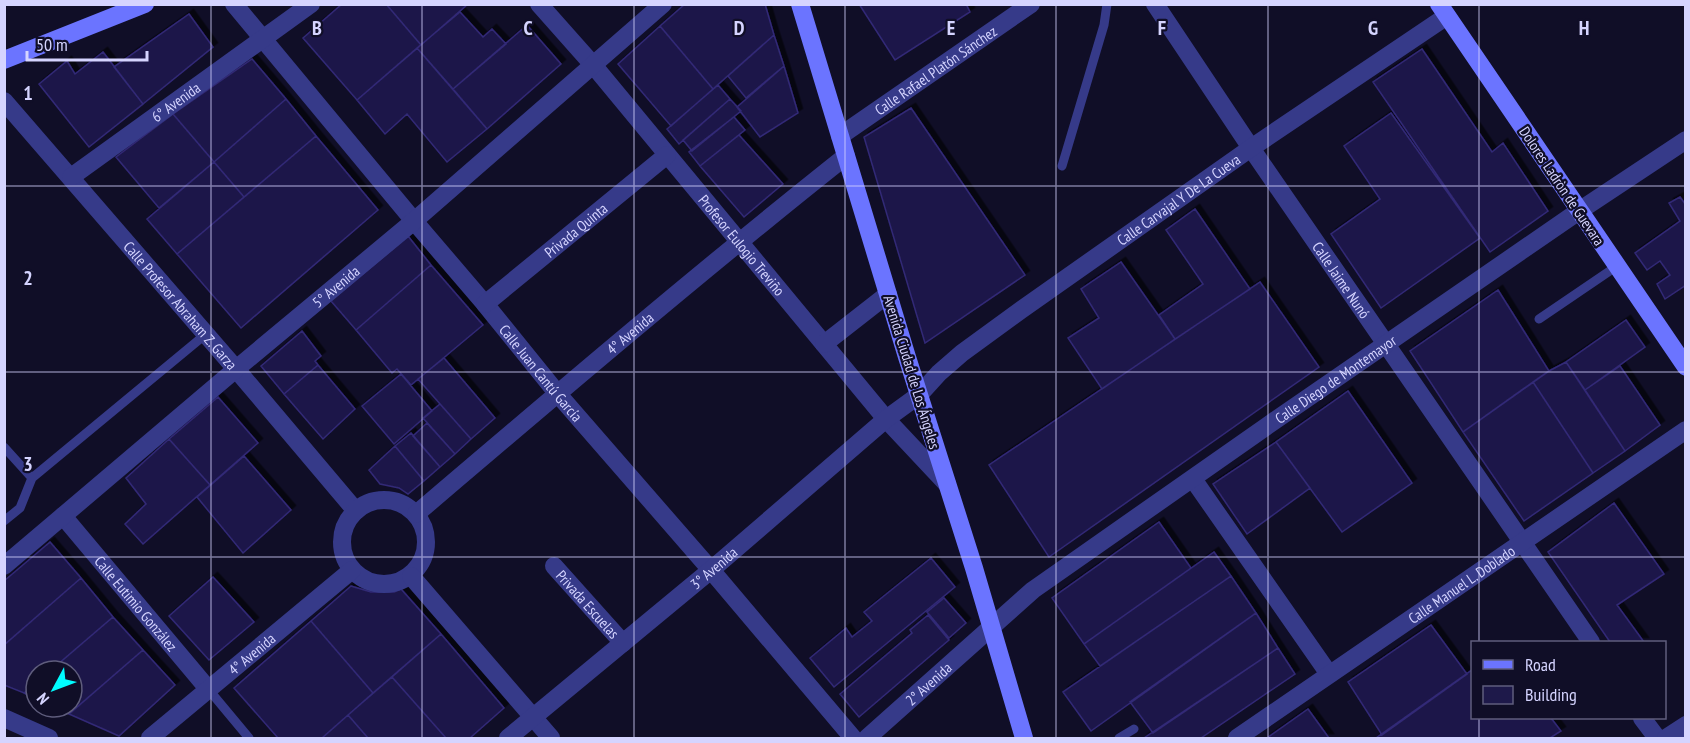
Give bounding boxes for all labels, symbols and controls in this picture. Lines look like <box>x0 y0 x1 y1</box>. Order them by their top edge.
text: B <box>312 15 322 41</box>
text: C <box>523 15 533 41</box>
text: D <box>734 15 745 41</box>
text: E <box>947 15 955 41</box>
text: F <box>1158 15 1166 41</box>
text: G <box>1368 15 1378 41</box>
text: H <box>1579 15 1589 41</box>
street label: Calle Rafael Platón Sánchez <box>871 21 1000 119</box>
scale bar <box>27 24 147 62</box>
text: 50 m <box>36 33 68 56</box>
street label: 6° Avenida <box>147 78 204 126</box>
text: 1 <box>23 80 33 106</box>
street label: Dolores Ladròn de Guevara <box>1515 123 1609 249</box>
street label: Calle Carvajal Y De La Cueva <box>1113 149 1244 249</box>
street label: Profesor Eulogio Treviño <box>695 191 789 299</box>
street label: Privada Quinta <box>540 198 611 261</box>
street label: Calle Profesor Abraham Z. Garza <box>120 237 242 373</box>
street label: Calle Jaime Nunó <box>1309 238 1375 322</box>
street label: 5° Avenida <box>308 261 363 311</box>
text: 2 <box>23 265 33 291</box>
street label: Avenida Ciudad de Los Ángeles <box>880 293 944 451</box>
street label: 4° Avenida <box>602 308 657 358</box>
street label: Calle Juan Cantú García <box>496 320 587 425</box>
street label: Calle Diego de Montemayor <box>1271 330 1400 427</box>
text: 3 <box>23 451 33 477</box>
street label: Calle Manuel L. Doblado <box>1404 541 1518 627</box>
street label: 3° Avenida <box>686 542 741 593</box>
street label: Calle Eutimio González <box>91 552 182 655</box>
street label: Privada Escuelas <box>552 566 624 642</box>
street label: 4° Avenida <box>224 628 279 679</box>
legend <box>1471 641 1666 719</box>
text: Road <box>1525 653 1556 676</box>
street label: 2° Avenida <box>901 658 955 709</box>
north arrow <box>24 659 84 719</box>
text: Building <box>1525 683 1577 706</box>
text: N <box>32 689 53 709</box>

